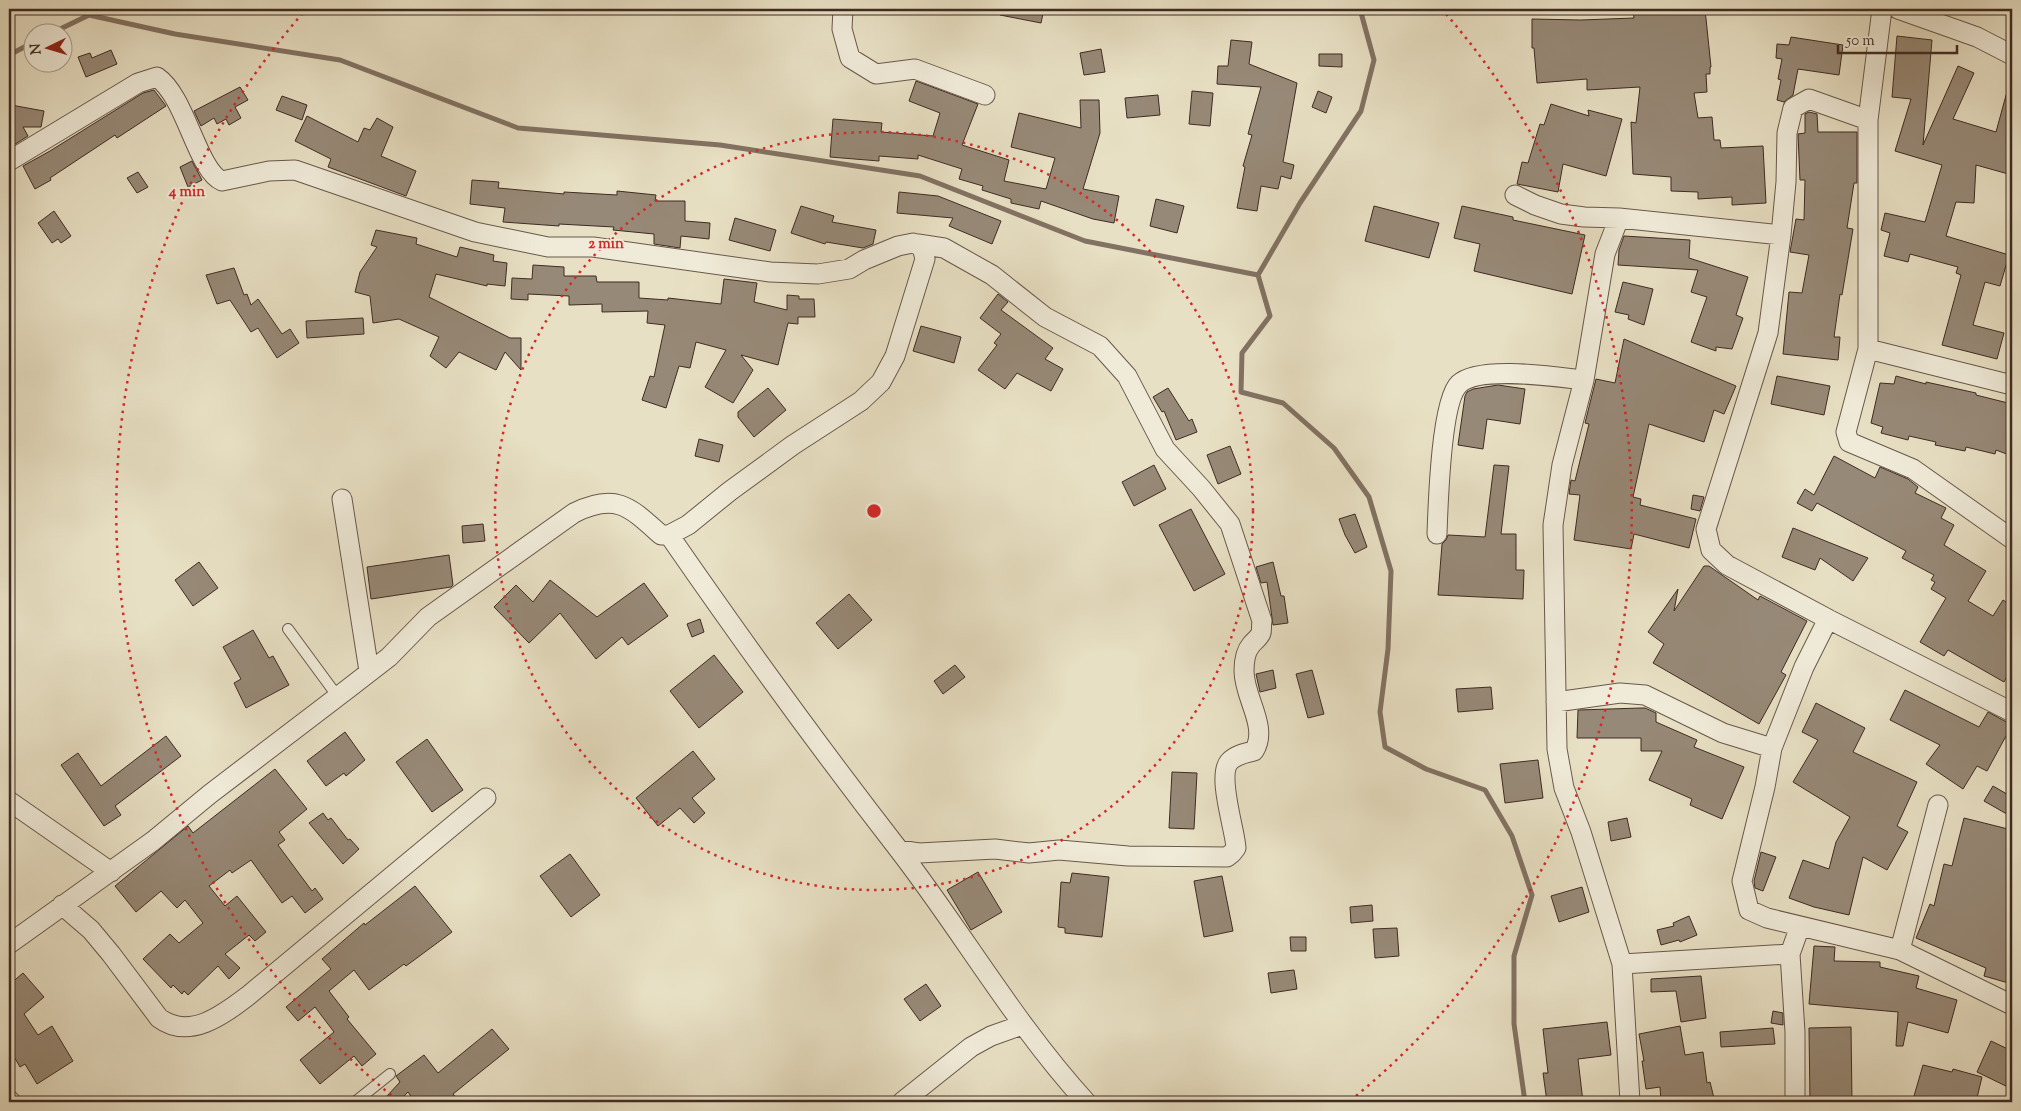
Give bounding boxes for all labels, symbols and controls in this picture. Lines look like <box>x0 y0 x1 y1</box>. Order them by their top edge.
north arrow <box>22 22 72 72</box>
scale bar <box>1838 22 1957 54</box>
text: 50 m <box>1845 31 1875 52</box>
text: N <box>27 43 47 55</box>
text: 4 min <box>168 182 205 203</box>
text: 2 min <box>588 234 624 255</box>
centre of rings <box>865 502 883 520</box>

